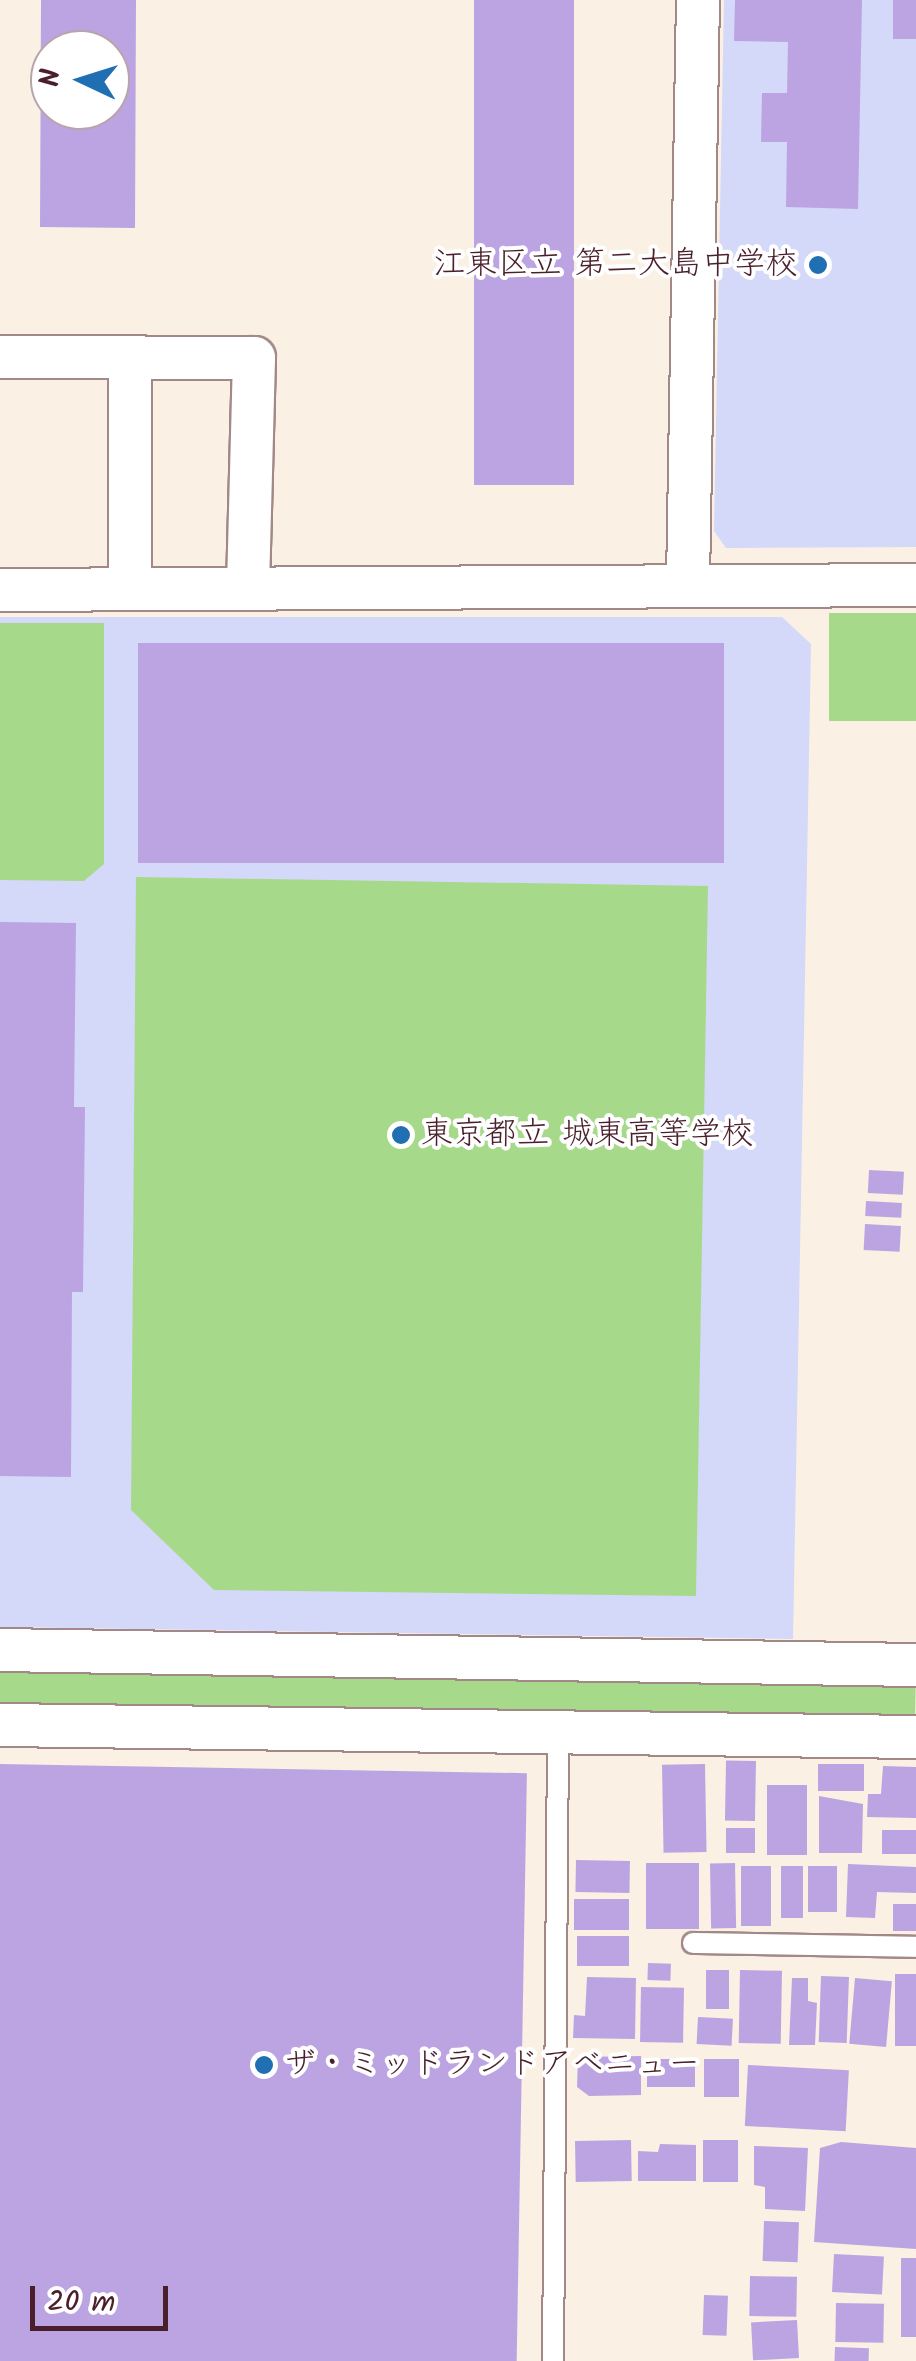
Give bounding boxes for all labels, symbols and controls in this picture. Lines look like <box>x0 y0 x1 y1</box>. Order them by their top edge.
north arrow <box>30 30 130 130</box>
text: N <box>29 68 75 88</box>
place label: 江東区立 第二大島中学校 <box>433 246 798 284</box>
marker: 江東区立 第二大島中学校 <box>807 254 829 276</box>
place label: 東京都立 城東高等学校 <box>421 1116 754 1154</box>
marker: 東京都立 城東高等学校 <box>390 1124 412 1146</box>
place label: ザ・ミッドランドアベニュー <box>284 2046 700 2084</box>
marker: ザ・ミッドランドアベニュー <box>253 2054 275 2076</box>
scale bar <box>35 2266 172 2328</box>
text: 20 m <box>47 2279 115 2327</box>

